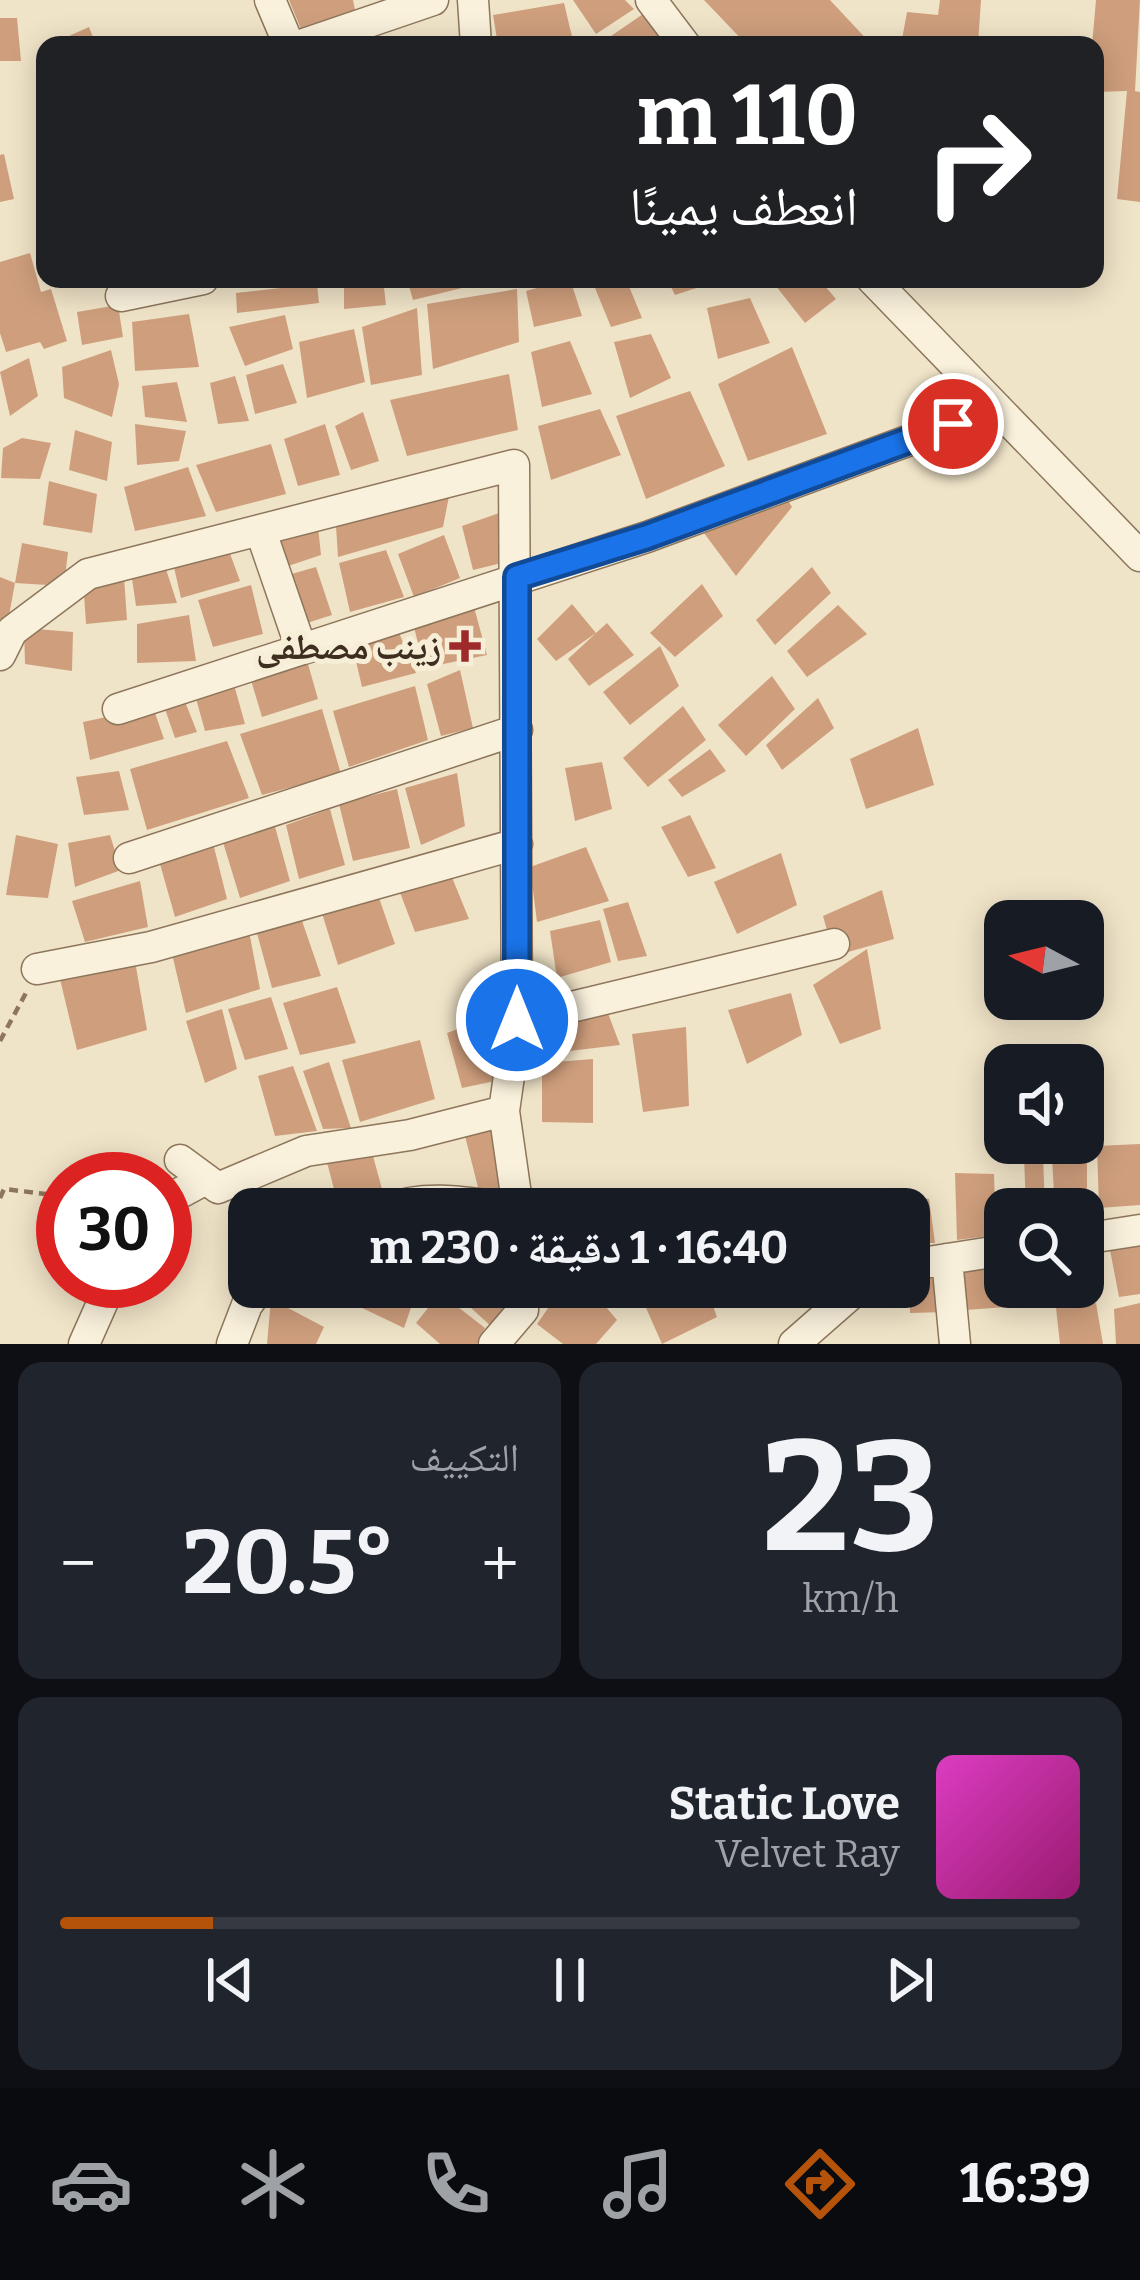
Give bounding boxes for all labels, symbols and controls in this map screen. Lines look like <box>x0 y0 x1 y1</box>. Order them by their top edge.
text: 110 m <box>637 65 858 166</box>
icon: right <box>900 84 1056 240</box>
text: انعطف يمينًا <box>629 175 858 239</box>
pin <box>902 373 1004 475</box>
icon: arrive <box>920 391 986 457</box>
place label: زينب مصطفى <box>256 625 441 669</box>
marker: زينب مصطفى <box>452 633 478 659</box>
north arrow <box>984 900 1104 1020</box>
map controls <box>984 900 1104 1308</box>
position arrow <box>454 957 580 1083</box>
button: sound <box>984 1044 1104 1164</box>
speed limit sign: 30 <box>36 1152 192 1308</box>
button: search <box>984 1188 1104 1308</box>
text: 16:40 · 1 دقيقة · 230 m <box>370 1221 788 1275</box>
text: 23 <box>762 1404 939 1591</box>
text: التكييف <box>410 1435 519 1481</box>
text: 20.5° <box>183 1509 395 1617</box>
text: − <box>60 1524 96 1603</box>
text: + <box>481 1524 519 1603</box>
text: km/h <box>802 1576 899 1622</box>
text: Static Love <box>668 1777 900 1831</box>
text: Velvet Ray <box>715 1831 900 1877</box>
icon: previous <box>197 1947 263 2013</box>
icon: pause <box>537 1947 603 2013</box>
icon: next <box>877 1947 943 2013</box>
icon: car <box>49 2142 133 2226</box>
icon: climate <box>231 2142 315 2226</box>
icon: phone <box>414 2142 498 2226</box>
icon: music <box>596 2142 680 2226</box>
icon: directions <box>778 2142 862 2226</box>
text: 16:39 <box>960 2152 1091 2216</box>

